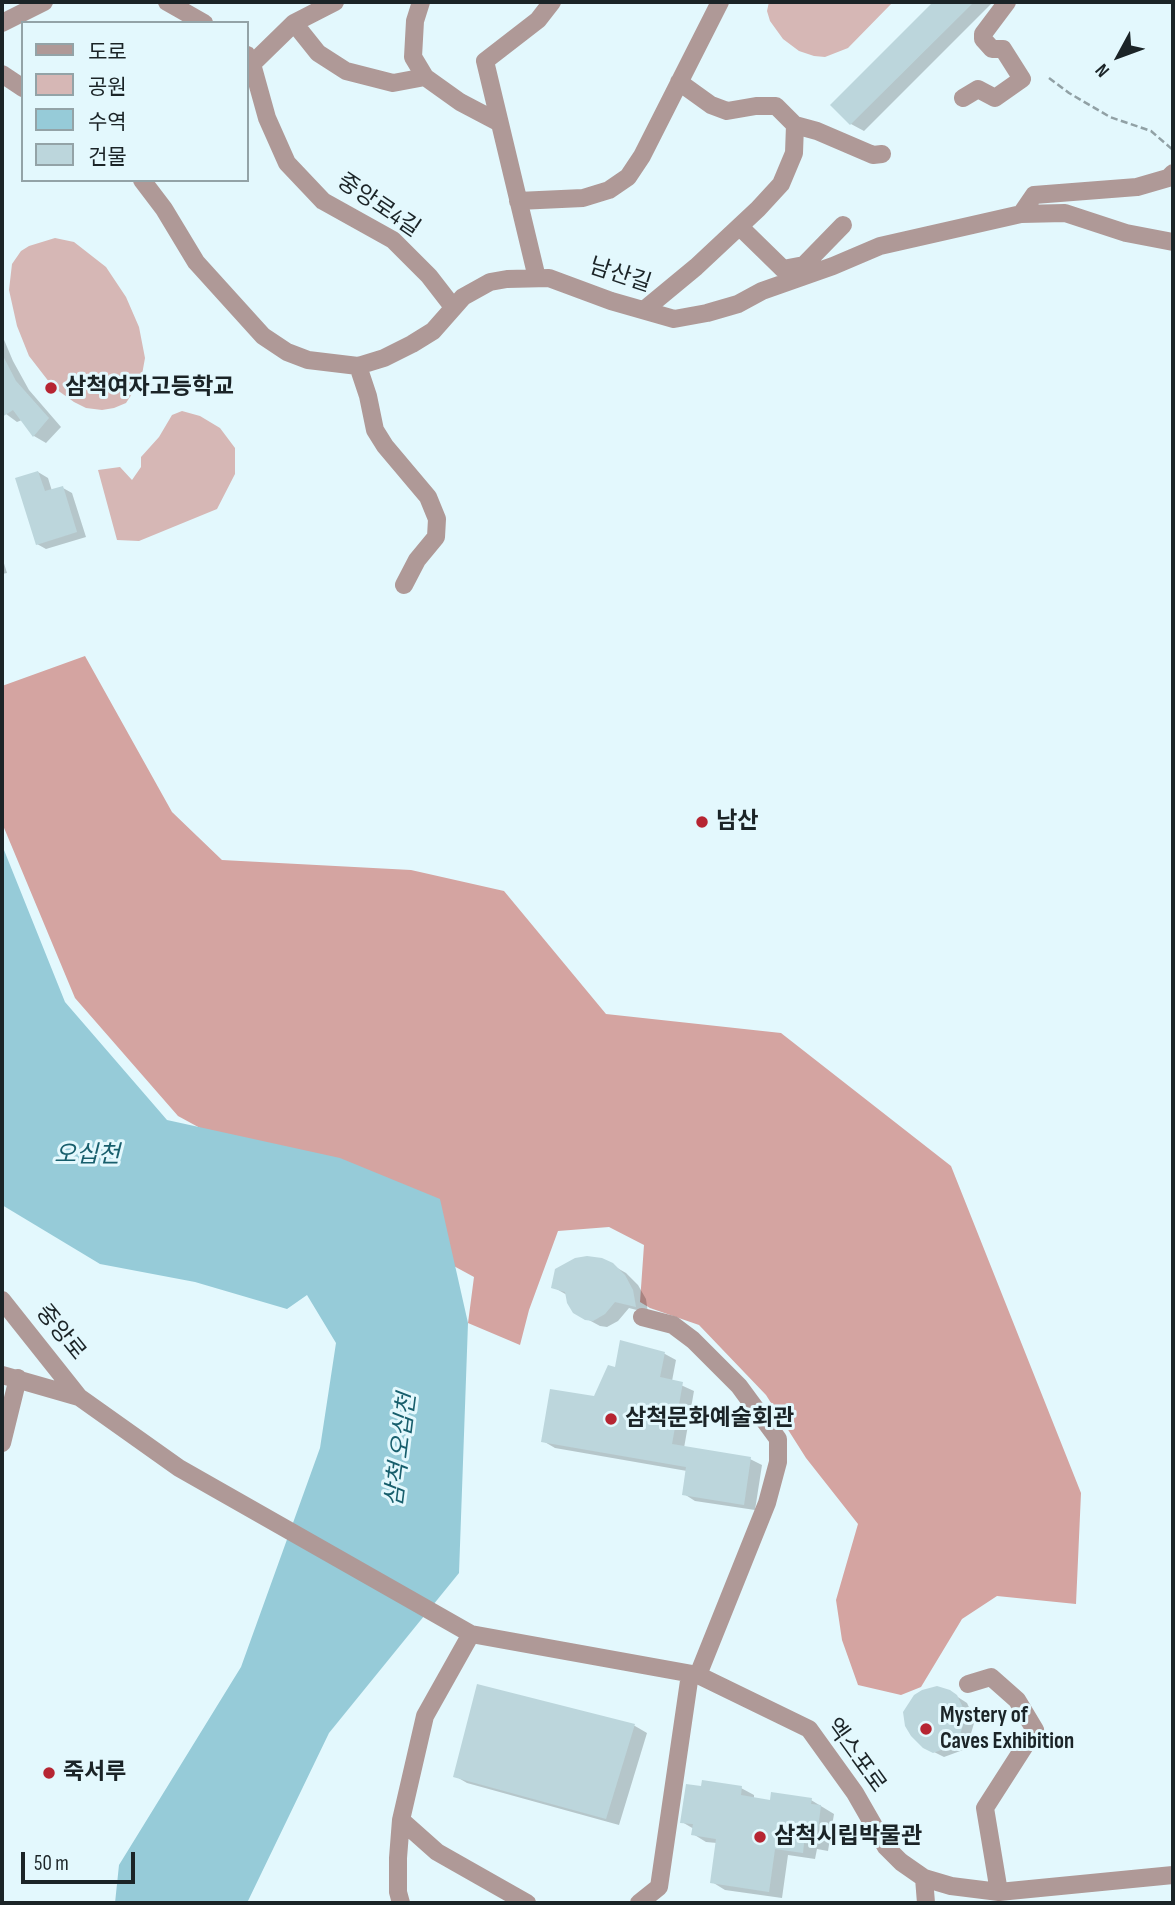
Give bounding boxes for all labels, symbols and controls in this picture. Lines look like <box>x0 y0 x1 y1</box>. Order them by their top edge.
legend <box>21 21 248 182</box>
north arrow <box>1084 21 1154 91</box>
text: 도로 <box>88 40 127 65</box>
text: N <box>1091 59 1115 81</box>
text: 공원 <box>88 75 127 100</box>
text: 수역 <box>88 110 127 135</box>
text: 건물 <box>88 145 127 170</box>
street label: 중앙로4길 <box>331 168 425 244</box>
street label: 남산길 <box>586 253 654 299</box>
place label: 삼척여자고등학교 <box>65 374 234 402</box>
marker: 삼척여자고등학교 <box>43 380 59 396</box>
place label: 남산 <box>716 808 758 836</box>
marker: 남산 <box>694 814 710 830</box>
water label: 오십천 <box>54 1142 120 1170</box>
street label: 중앙로 <box>29 1300 91 1366</box>
water label: 삼척 오십천 <box>381 1392 423 1508</box>
place label: 삼척문화예술회관 <box>625 1405 794 1433</box>
marker: 삼척문화예술회관 <box>603 1411 619 1427</box>
place label: Mystery of Caves Exhibition <box>940 1702 1074 1756</box>
street label: 엑스포로 <box>819 1714 891 1798</box>
marker: Mystery of Caves Exhibition <box>918 1721 934 1737</box>
place label: 죽서루 <box>63 1759 126 1787</box>
marker: 죽서루 <box>41 1765 57 1781</box>
place label: 삼척시립박물관 <box>774 1823 922 1851</box>
marker: 삼척시립박물관 <box>752 1829 768 1845</box>
scale bar <box>24 1839 138 1883</box>
text: 50 m <box>34 1851 69 1876</box>

